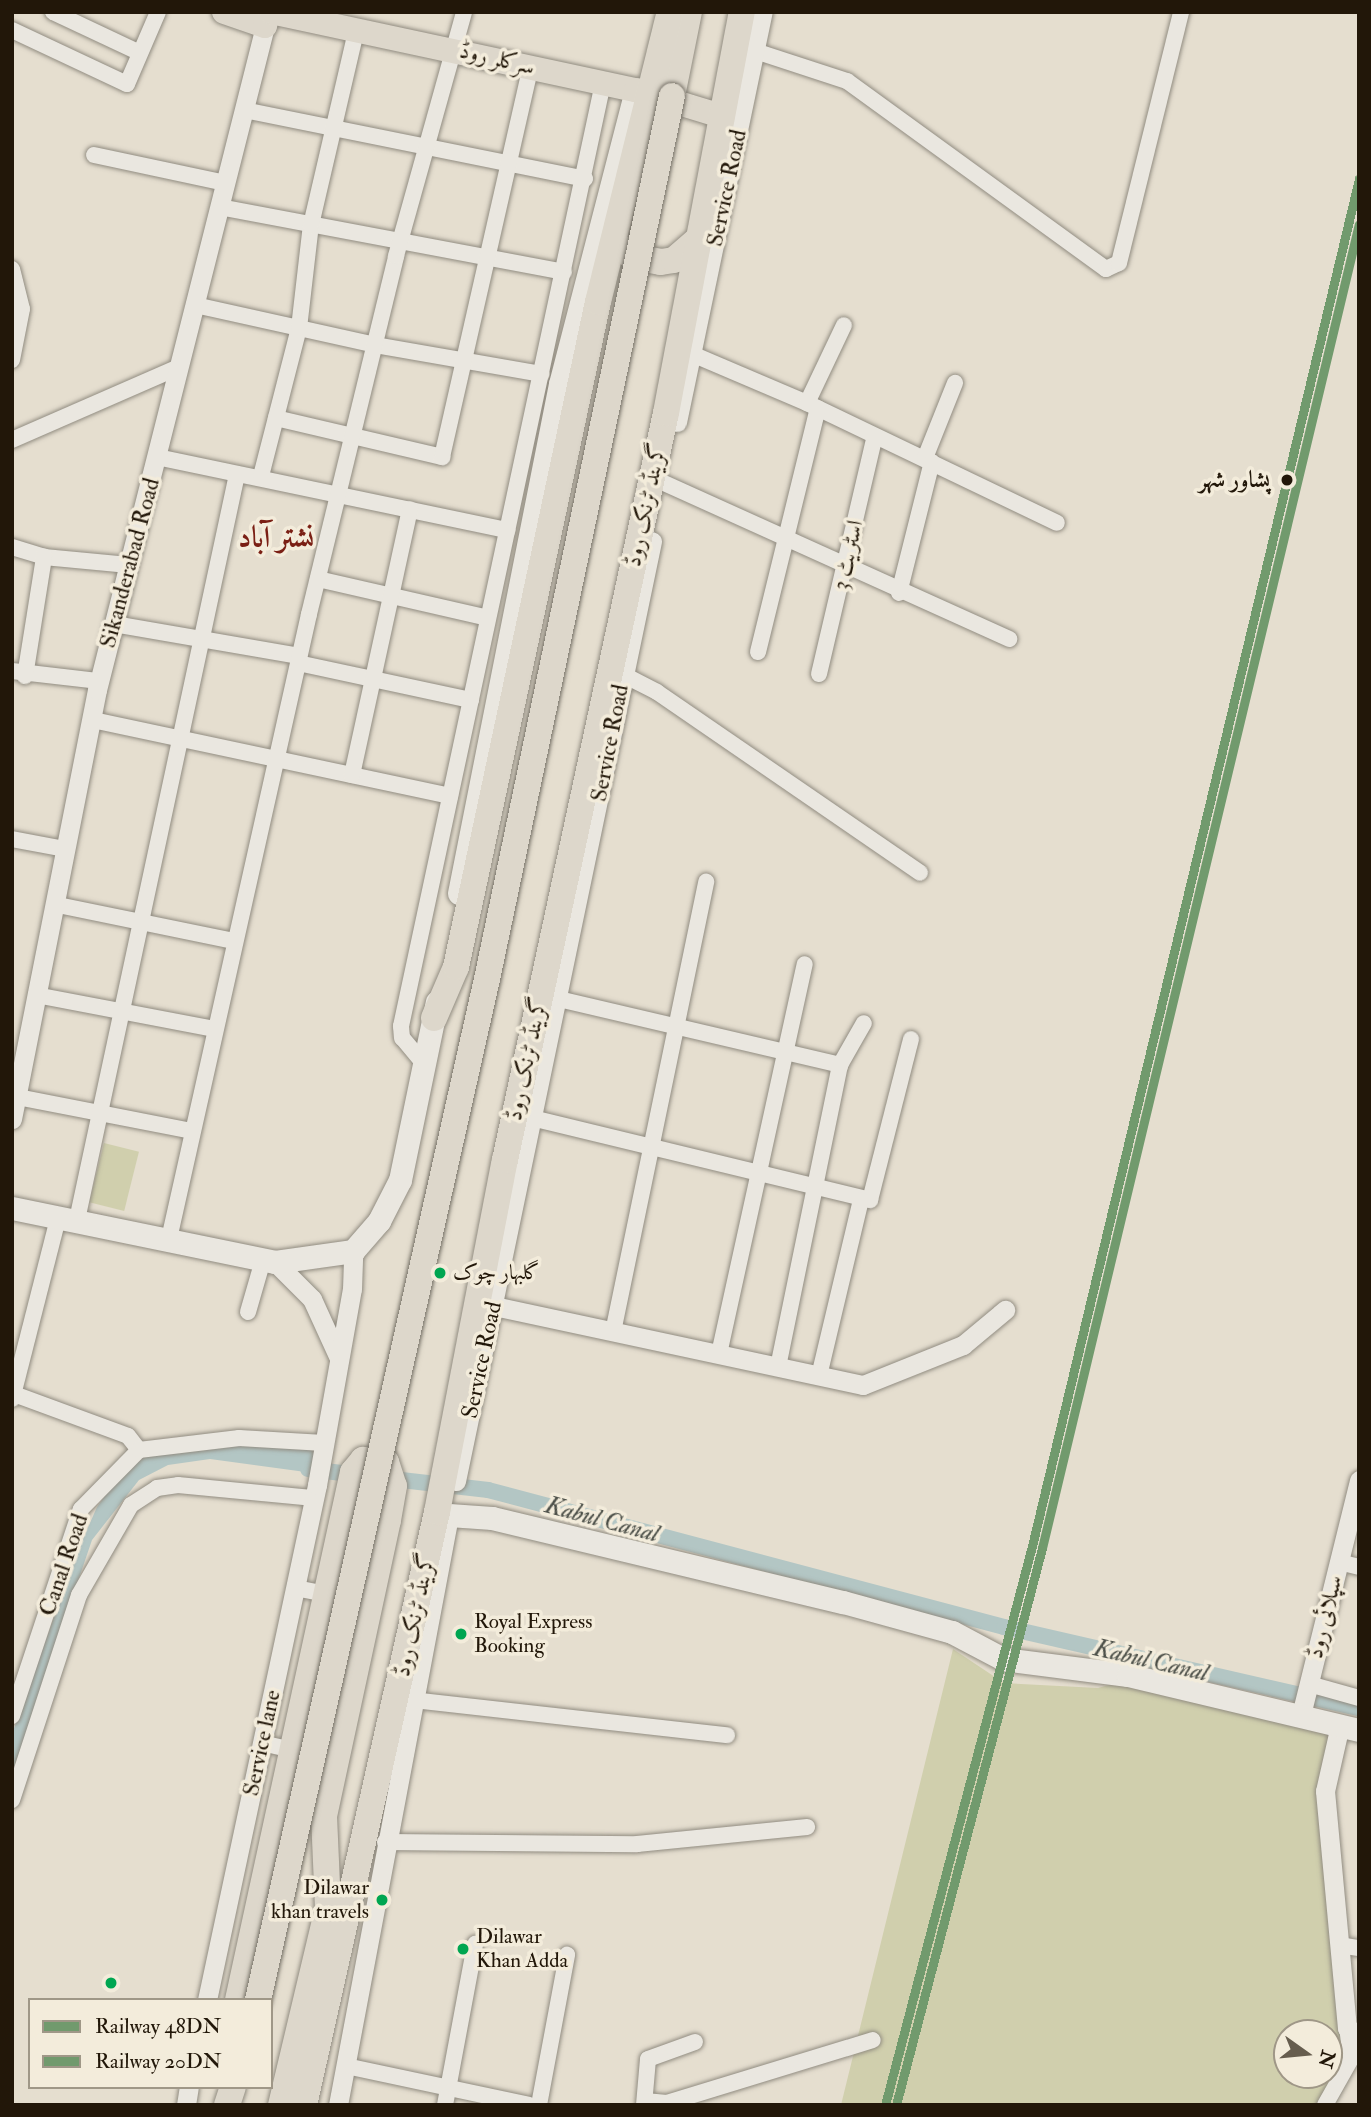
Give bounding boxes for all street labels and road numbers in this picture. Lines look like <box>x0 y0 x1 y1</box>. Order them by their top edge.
street label: سرکلر روڈ <box>457 37 537 81</box>
street label: Service Road <box>701 127 753 249</box>
street label: گرینڈ ٹرنک روڈ <box>619 441 673 569</box>
street label: Sikanderabad Road <box>94 475 166 651</box>
street label: اسٹریٹ 3 <box>827 517 869 593</box>
street label: Service Road <box>585 682 635 804</box>
street label: گرینڈ ٹرنک روڈ <box>500 995 554 1123</box>
street label: Service Road <box>456 1299 508 1421</box>
street label: Canal Road <box>34 1510 94 1620</box>
street label: گرینڈ ٹرنک روڈ <box>388 1551 442 1679</box>
street label: سپلائی روڈ <box>1301 1572 1349 1662</box>
street label: Service lane <box>237 1687 287 1799</box>

